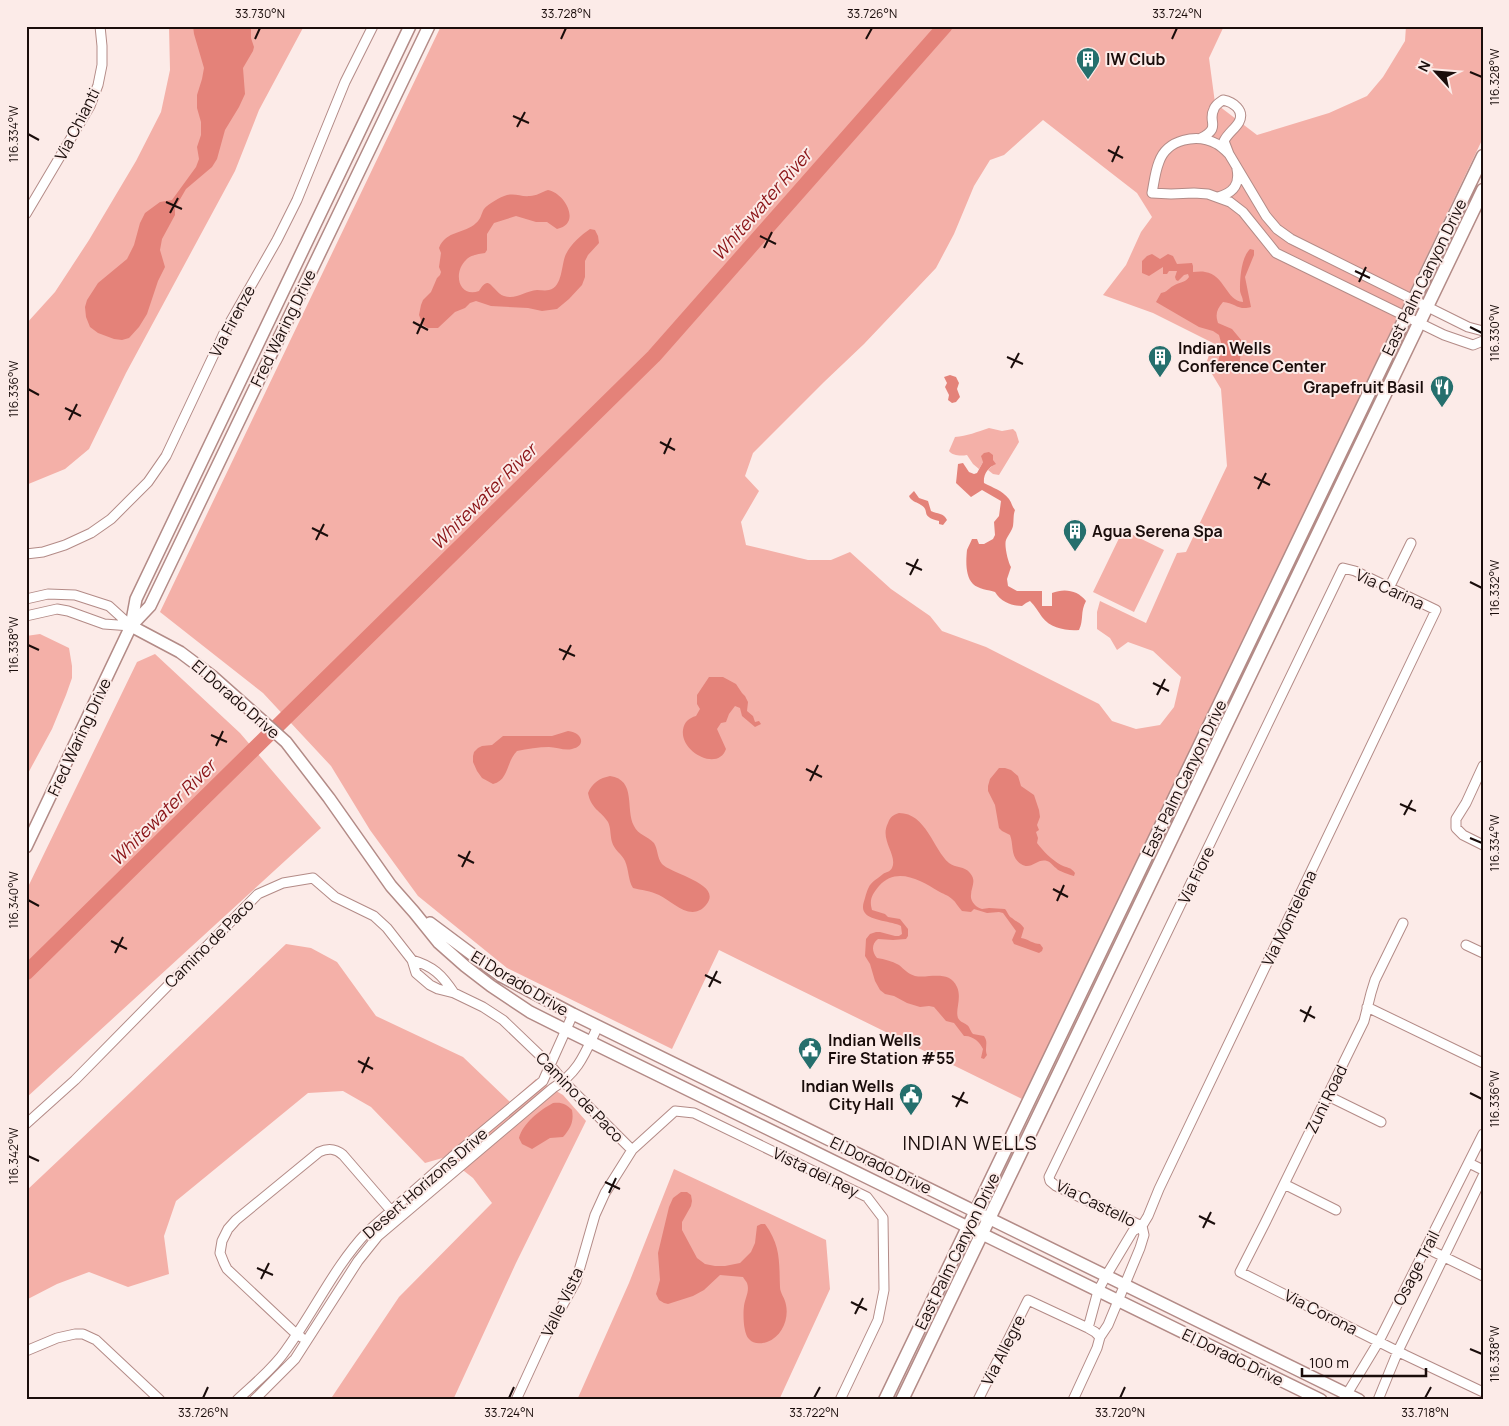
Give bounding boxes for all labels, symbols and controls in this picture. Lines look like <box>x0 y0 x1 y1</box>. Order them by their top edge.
text: 33.730°N <box>235 5 285 22</box>
text: 33.728°N <box>541 5 591 22</box>
text: 33.726°N <box>847 5 897 22</box>
text: 33.724°N <box>1152 5 1202 22</box>
building icon: IW Club <box>1075 46 1101 80</box>
place label: IW Club <box>1106 48 1166 70</box>
north arrow <box>1412 48 1462 98</box>
text: 116.328°W <box>1486 48 1503 105</box>
text: N <box>1413 57 1435 75</box>
street label: Via Chianti <box>49 84 105 164</box>
text: 116.334°W <box>5 105 22 162</box>
water label: Whitewater River <box>706 141 818 265</box>
street label: East Palm Canyon Drive <box>1376 195 1472 359</box>
street label: Fred Waring Drive <box>245 266 321 390</box>
street label: Via Firenze <box>204 281 260 361</box>
text: 116.330°W <box>1486 304 1503 362</box>
place label: Indian Wells Conference Center <box>1178 337 1326 377</box>
building icon: Indian Wells Conference Center <box>1147 344 1173 378</box>
text: 116.336°W <box>5 360 22 418</box>
restaurant icon: Grapefruit Basil <box>1429 374 1455 408</box>
place label: Grapefruit Basil <box>1303 376 1424 398</box>
water label: Whitewater River <box>425 436 543 555</box>
building icon: Agua Serena Spa <box>1062 518 1088 552</box>
place label: Agua Serena Spa <box>1092 520 1223 542</box>
text: 116.332°W <box>1486 559 1503 616</box>
street label: Via Carina <box>1352 564 1428 614</box>
text: 116.338°W <box>5 616 22 673</box>
street label: El Dorado Drive <box>187 655 285 743</box>
street label: Fred Waring Drive <box>42 674 116 800</box>
street label: East Palm Canyon Drive <box>1136 696 1232 860</box>
water label: Whitewater River <box>104 752 222 871</box>
text: 116.334°W <box>1486 814 1503 871</box>
street label: Via Fiore <box>1173 843 1219 907</box>
street label: Via Montelena <box>1256 866 1322 970</box>
text: 116.340°W <box>5 870 22 929</box>
street label: Camino de Paco <box>159 893 259 993</box>
street label: El Dorado Drive <box>467 945 573 1021</box>
place label: Indian Wells Fire Station #55 <box>828 1029 955 1069</box>
public building icon: Indian Wells Fire Station #55 <box>797 1036 823 1070</box>
street label: Camino de Paco <box>531 1047 629 1147</box>
street label: Zuni Road <box>1300 1061 1352 1137</box>
text: 116.336°W <box>1486 1070 1503 1128</box>
place label: Indian Wells City Hall <box>801 1075 894 1115</box>
public building icon: Indian Wells City Hall <box>898 1082 924 1116</box>
street label: Desert Horizons Drive <box>358 1123 492 1243</box>
text: 116.342°W <box>5 1127 22 1185</box>
district label: INDIAN WELLS <box>902 1130 1038 1156</box>
street label: El Dorado Drive <box>827 1131 935 1199</box>
street label: Vista del Rey <box>769 1142 863 1203</box>
street label: East Palm Canyon Drive <box>909 1169 1005 1333</box>
street label: Via Castello <box>1052 1174 1140 1232</box>
street label: Osage Trail <box>1388 1227 1444 1309</box>
street label: Valle Vista <box>536 1264 588 1340</box>
street label: Via Corona <box>1281 1284 1361 1340</box>
street label: Via Allegre <box>976 1311 1030 1389</box>
street label: El Dorado Drive <box>1179 1323 1287 1391</box>
text: 116.338°W <box>1486 1325 1503 1382</box>
scale bar <box>1302 1346 1425 1378</box>
text: 100 m <box>1309 1352 1349 1373</box>
text: 33.726°N <box>178 1404 228 1421</box>
text: 33.724°N <box>484 1404 534 1421</box>
text: 33.722°N <box>789 1404 839 1421</box>
text: 33.720°N <box>1095 1404 1145 1421</box>
text: 33.718°N <box>1401 1404 1449 1421</box>

